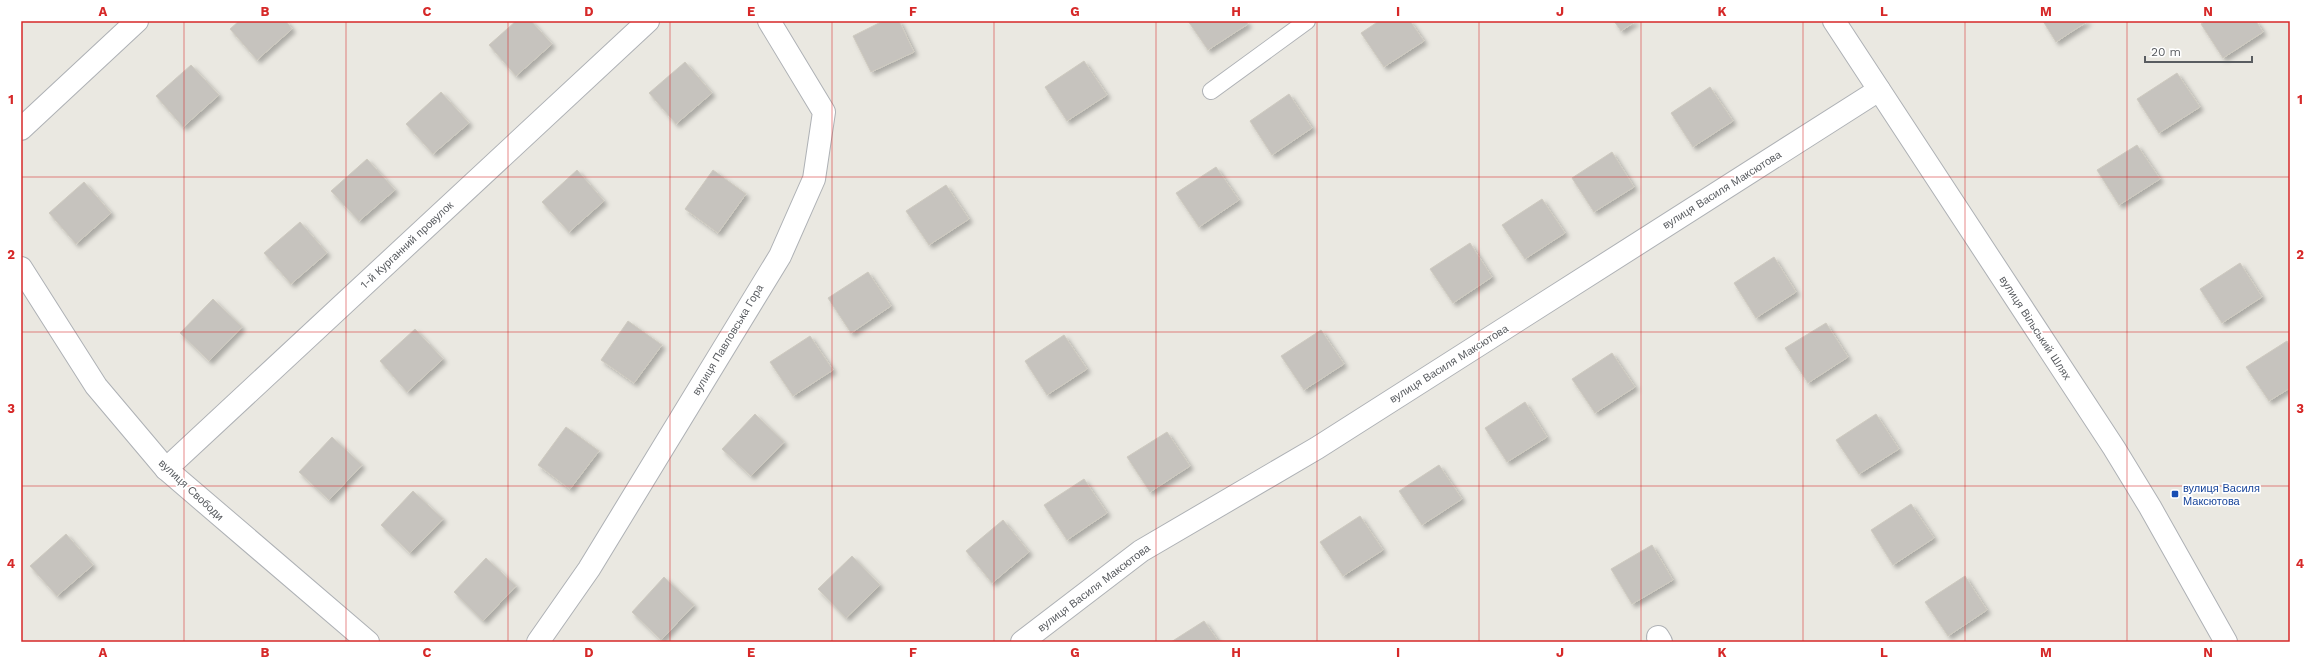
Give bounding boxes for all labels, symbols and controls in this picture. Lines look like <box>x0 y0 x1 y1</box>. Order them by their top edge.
text: A <box>99 4 108 19</box>
text: B <box>261 4 270 19</box>
text: C <box>423 4 432 19</box>
text: D <box>584 4 594 19</box>
text: E <box>747 4 755 19</box>
text: F <box>909 4 917 19</box>
text: G <box>1070 4 1080 19</box>
text: H <box>1231 4 1241 19</box>
text: I <box>1396 4 1400 19</box>
text: J <box>1556 4 1564 19</box>
text: K <box>1717 4 1727 19</box>
text: L <box>1880 4 1888 19</box>
text: M <box>2040 4 2052 19</box>
text: N <box>2203 4 2213 19</box>
scale bar <box>2145 38 2252 64</box>
text: 20 m <box>2151 45 2181 59</box>
text: 1 <box>8 92 14 107</box>
text: 1 <box>2297 92 2303 107</box>
street label: вулиця Василя Максютова <box>1660 148 1784 232</box>
street label: 1-й Курганний провулок <box>358 198 456 291</box>
text: 2 <box>7 247 15 262</box>
text: 2 <box>2296 247 2304 262</box>
street label: вулиця Вільський Шлях <box>1996 274 2074 383</box>
street label: вулиця Павловська Гора <box>690 281 767 398</box>
street label: вулиця Василя Максютова <box>1387 322 1511 406</box>
text: 3 <box>7 401 15 416</box>
text: 3 <box>2296 401 2304 416</box>
street label: вулиця Свободи <box>156 457 226 523</box>
place label: вулиця Василя Максютова <box>2183 482 2260 508</box>
marker: вулиця Василя Максютова <box>2170 489 2180 499</box>
street label: вулиця Василя Максютова <box>1035 541 1153 635</box>
text: 4 <box>7 556 16 571</box>
text: 4 <box>2296 556 2305 571</box>
text: A <box>99 645 108 660</box>
text: B <box>261 645 270 660</box>
text: C <box>423 645 432 660</box>
text: D <box>584 645 594 660</box>
text: E <box>747 645 755 660</box>
text: F <box>909 645 917 660</box>
text: G <box>1070 645 1080 660</box>
text: H <box>1231 645 1241 660</box>
text: I <box>1396 645 1400 660</box>
text: J <box>1556 645 1564 660</box>
text: K <box>1717 645 1727 660</box>
text: L <box>1880 645 1888 660</box>
text: M <box>2040 645 2052 660</box>
text: N <box>2203 645 2213 660</box>

